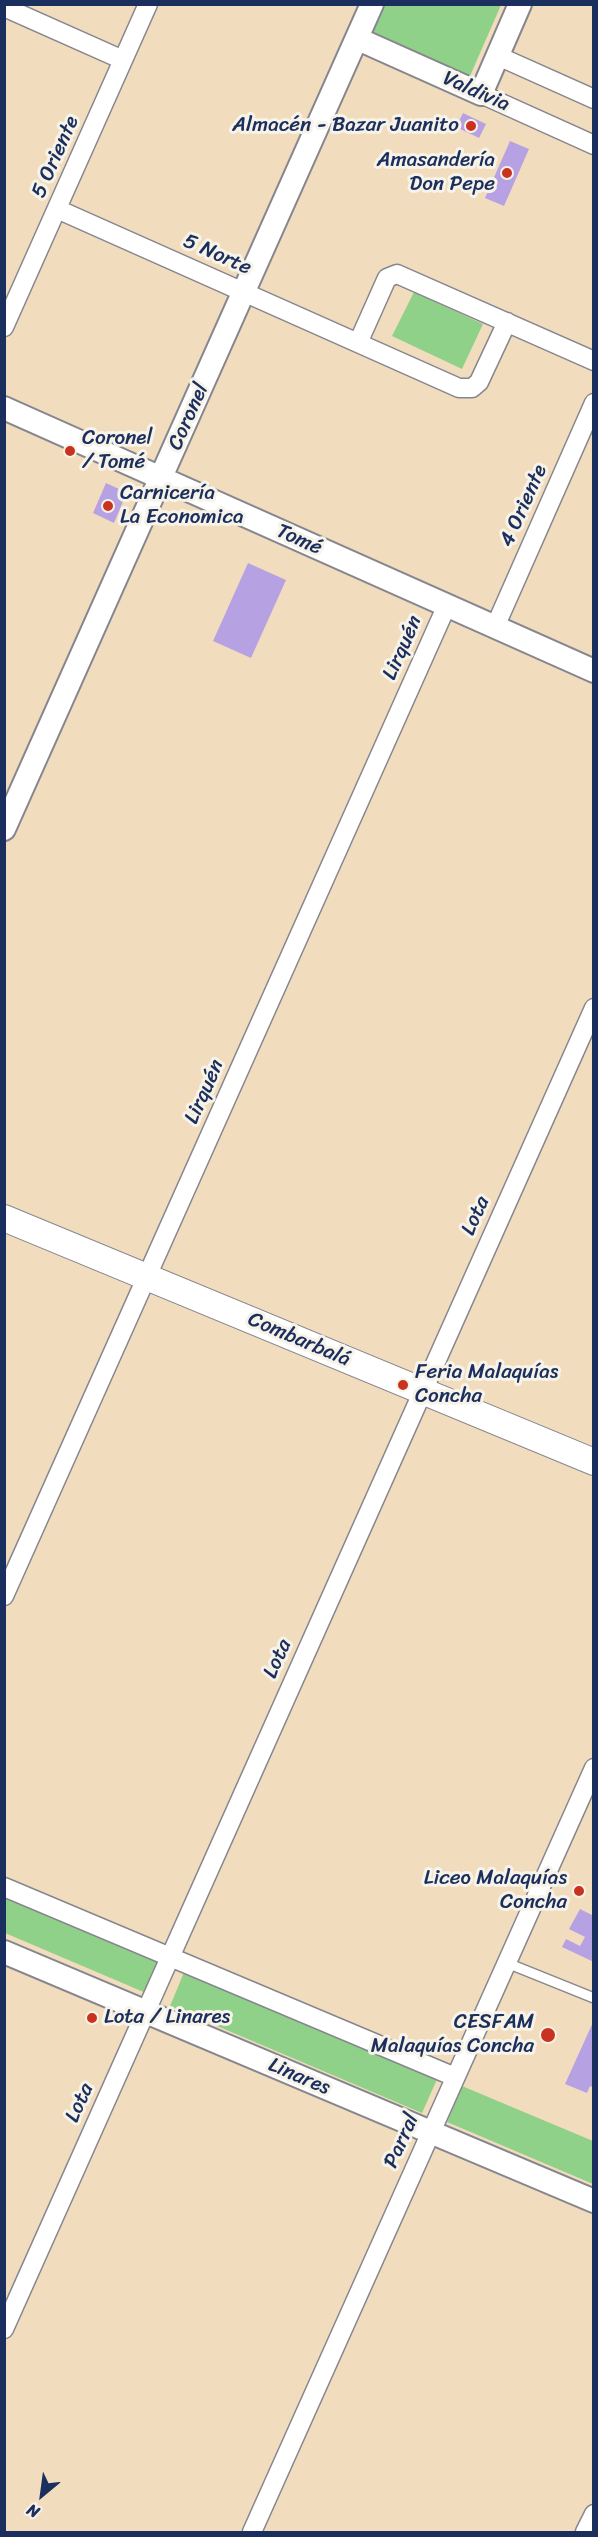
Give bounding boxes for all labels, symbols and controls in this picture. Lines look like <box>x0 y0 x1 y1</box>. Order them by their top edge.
street label: Valdivia <box>439 66 513 118</box>
street label: 5 Oriente <box>27 112 85 202</box>
place label: Almacén - Bazar Juanito <box>232 113 459 139</box>
marker: Almacén - Bazar Juanito <box>464 119 478 133</box>
place label: Amasandería Don Pepe <box>377 148 495 198</box>
marker: Amasandería Don Pepe <box>500 166 514 180</box>
street label: 5 Norte <box>179 229 255 281</box>
street label: Coronel <box>163 380 215 454</box>
place label: Coronel / Tomé <box>82 426 152 476</box>
marker: Coronel / Tomé <box>63 444 77 458</box>
street label: 4 Oriente <box>495 461 553 551</box>
place label: Carnicería La Economica <box>120 481 243 531</box>
marker: Carnicería La Economica <box>101 499 115 513</box>
street label: Tomé <box>272 519 326 561</box>
street label: Lirquén <box>378 612 428 684</box>
street label: Lirquén <box>180 1056 230 1128</box>
street label: Lota <box>456 1193 496 1239</box>
street label: Combarbalá <box>244 1307 354 1373</box>
place label: Feria Malaquías Concha <box>415 1360 558 1410</box>
marker: Feria Malaquías Concha <box>396 1378 410 1392</box>
street label: Lota <box>258 1636 298 1682</box>
place label: Liceo Malaquías Concha <box>424 1866 567 1916</box>
marker: Liceo Malaquías Concha <box>572 1884 586 1898</box>
place label: Lota / Linares <box>104 2005 230 2031</box>
place label: CESFAM Malaquías Concha <box>371 2010 534 2060</box>
marker: Lota / Linares <box>85 2011 99 2025</box>
marker: CESFAM Malaquías Concha <box>539 2026 557 2044</box>
street label: Linares <box>264 2053 334 2101</box>
street label: Lota <box>60 2080 100 2126</box>
street label: Parral <box>379 2110 425 2172</box>
north arrow <box>12 2465 72 2525</box>
text: N <box>21 2496 45 2527</box>

